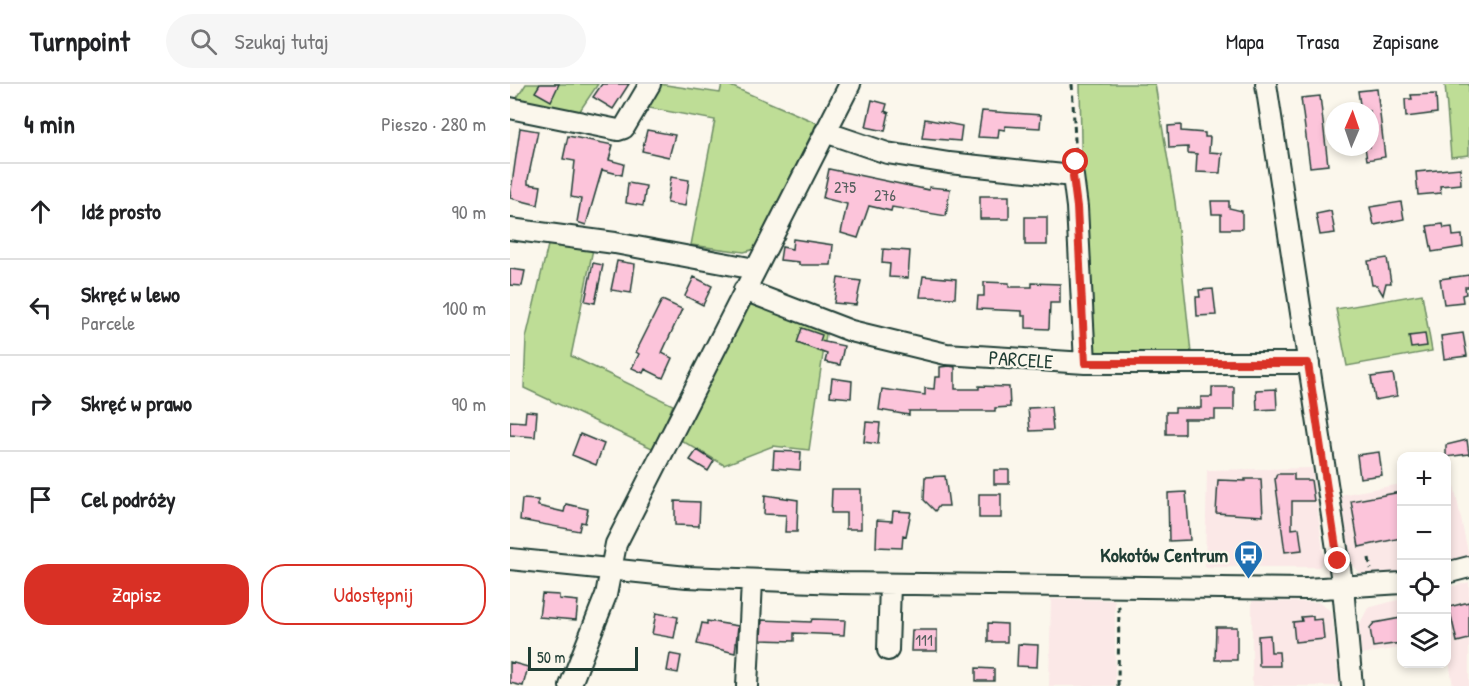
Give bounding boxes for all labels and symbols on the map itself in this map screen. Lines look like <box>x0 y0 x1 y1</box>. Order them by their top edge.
north arrow <box>1325 102 1379 156</box>
route start <box>1062 148 1088 174</box>
house number: 275 <box>834 176 856 198</box>
house number: 276 <box>874 184 896 206</box>
street label: PARCELE <box>988 343 1054 375</box>
bus stop icon: Kokotów Centrum <box>1233 538 1265 580</box>
place label: Kokotów Centrum <box>1100 541 1228 568</box>
route end <box>1324 547 1350 573</box>
house number: 111 <box>915 629 933 651</box>
scale bar <box>528 644 638 672</box>

